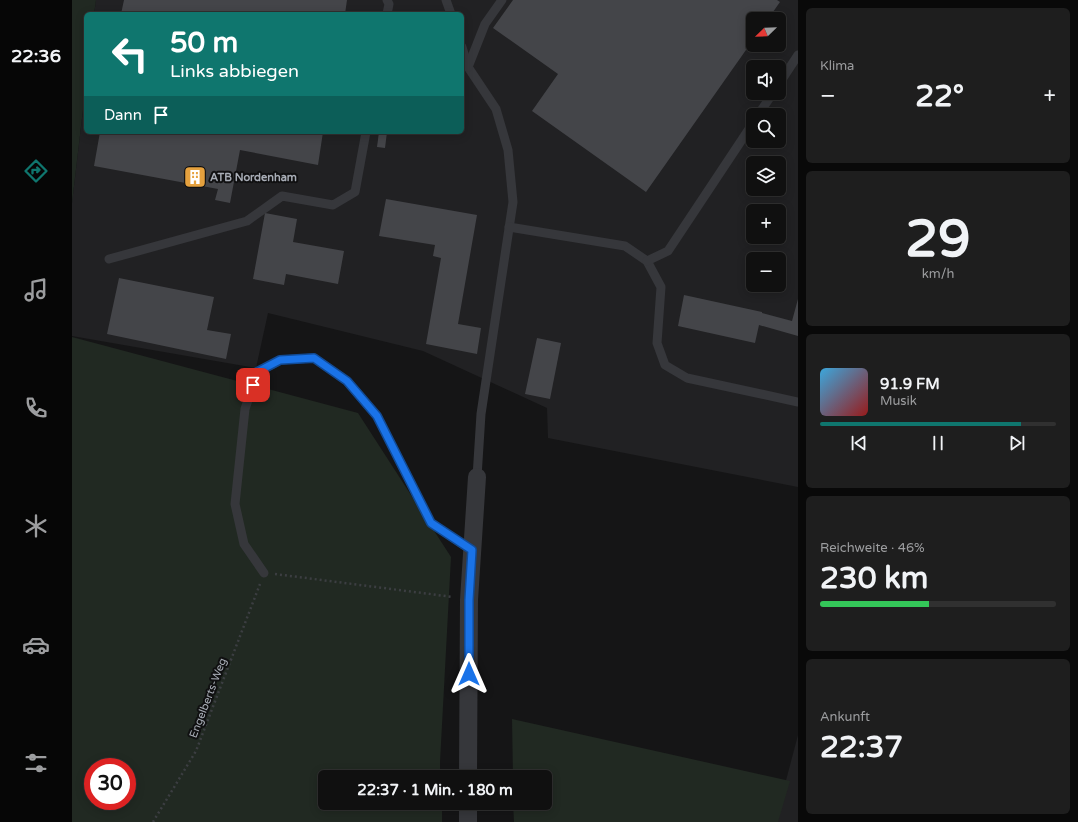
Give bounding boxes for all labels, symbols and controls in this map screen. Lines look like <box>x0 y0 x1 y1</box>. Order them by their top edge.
north arrow <box>746 12 786 52</box>
map controls <box>746 12 786 292</box>
text: 50 m <box>170 26 238 60</box>
icon: left <box>104 28 156 80</box>
text: 22:36 <box>11 45 61 67</box>
text: Klima <box>820 58 854 74</box>
text: Links abbiegen <box>170 60 299 82</box>
button: sound <box>746 60 786 100</box>
text: 22° <box>915 78 964 115</box>
text: − <box>820 83 836 109</box>
text: + <box>1044 83 1056 109</box>
icon: arrive <box>150 104 172 126</box>
text: Dann <box>104 106 142 124</box>
button: search <box>746 108 786 148</box>
button: layers <box>746 156 786 196</box>
icon: directions <box>22 157 50 185</box>
building icon: ATB Nordenham <box>182 164 208 190</box>
place label: ATB Nordenham <box>210 171 297 184</box>
button: + <box>746 204 786 244</box>
text: 29 <box>905 208 971 271</box>
button: − <box>746 252 786 292</box>
text: km/h <box>922 266 954 282</box>
icon: music <box>22 276 50 304</box>
pin <box>236 368 270 402</box>
icon: arrive <box>242 374 264 396</box>
text: 91.9 FM <box>880 375 940 393</box>
text: Musik <box>880 393 917 409</box>
icon: phone <box>22 394 50 422</box>
icon: previous <box>848 432 870 454</box>
icon: pause <box>927 432 949 454</box>
icon: next <box>1006 432 1028 454</box>
icon: climate <box>22 512 50 540</box>
text: Reichweite · 46% <box>820 540 925 556</box>
text: 230 km <box>820 560 928 597</box>
icon: car <box>22 631 50 659</box>
position arrow <box>448 653 490 695</box>
street label: Engelberts-Weg <box>187 656 229 740</box>
text: Ankunft <box>820 709 870 725</box>
text: 22:37 <box>820 729 903 766</box>
icon: filters <box>22 749 50 777</box>
speed limit sign: 30 <box>84 758 136 810</box>
text: 22:37 · 1 Min. · 180 m <box>357 781 513 799</box>

